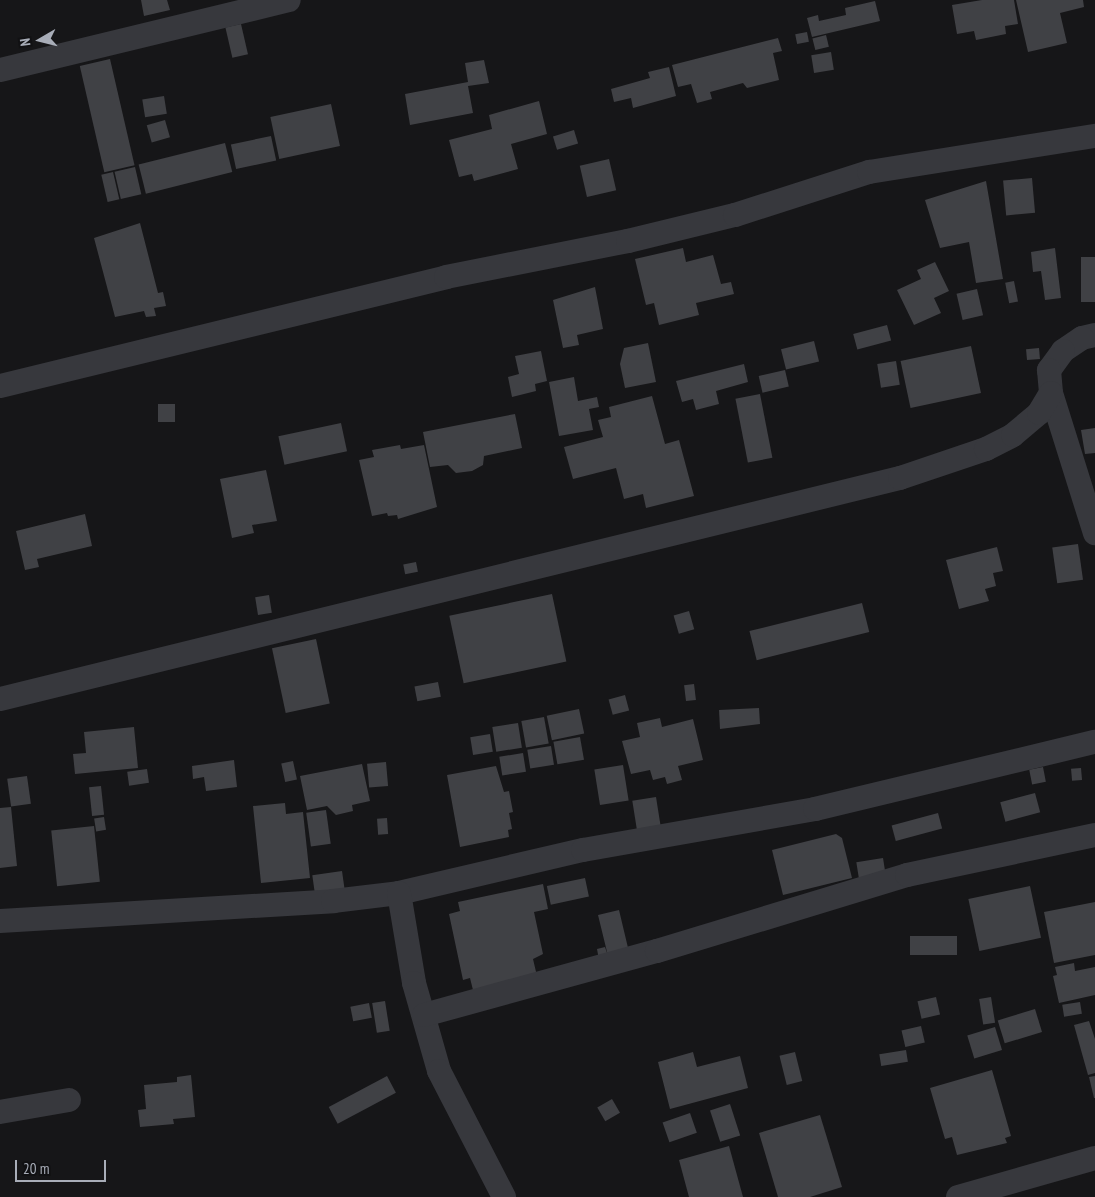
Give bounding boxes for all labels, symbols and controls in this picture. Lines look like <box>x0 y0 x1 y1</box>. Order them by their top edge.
north arrow <box>15 15 65 65</box>
text: N <box>16 37 35 47</box>
scale bar <box>18 1150 109 1182</box>
text: 20 m <box>23 1159 49 1178</box>

